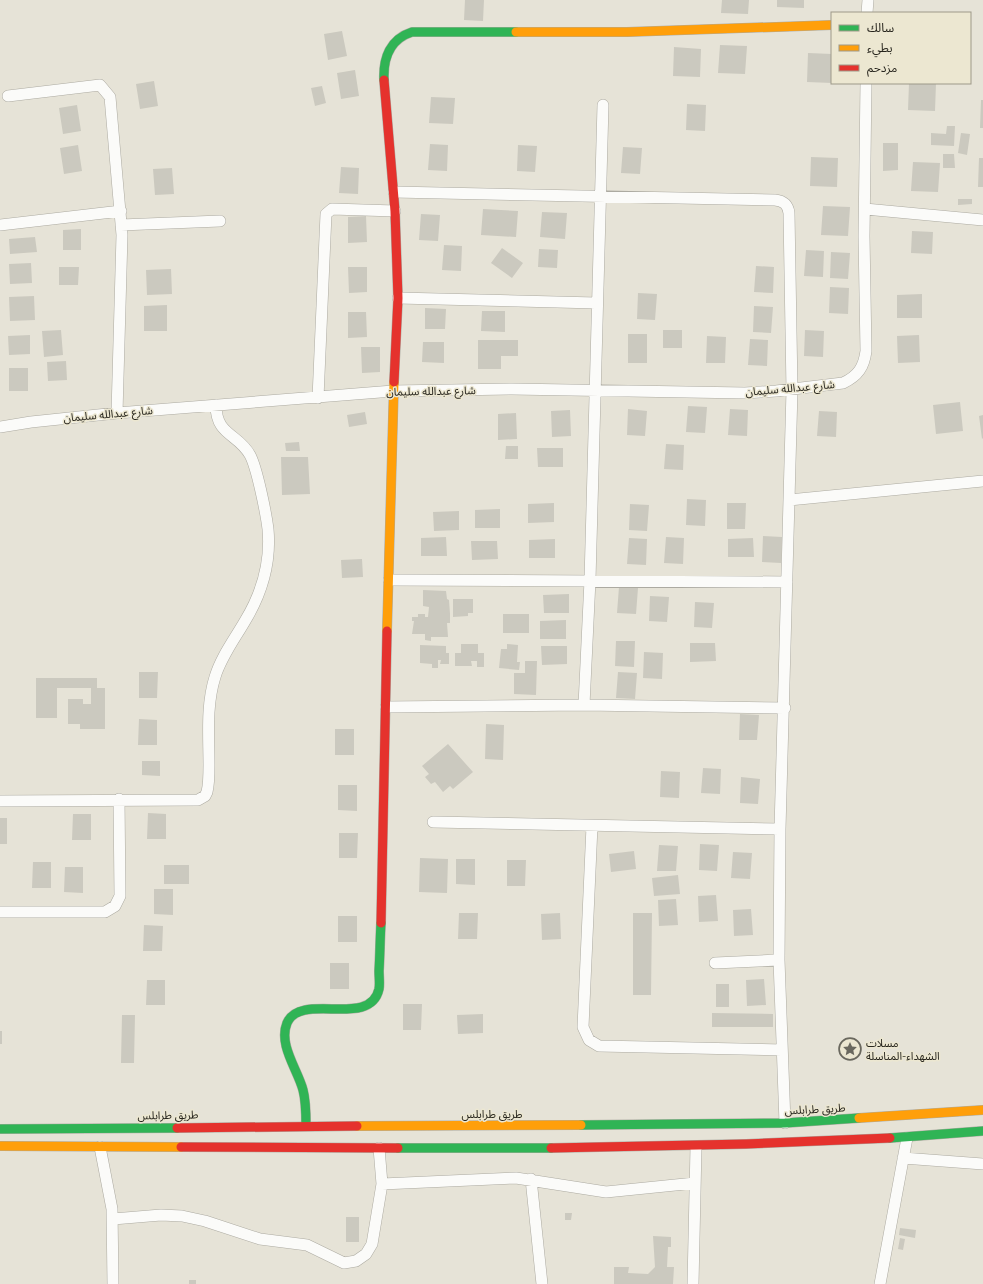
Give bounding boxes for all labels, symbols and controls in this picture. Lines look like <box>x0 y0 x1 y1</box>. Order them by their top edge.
legend <box>831 12 971 84</box>
text: سالك <box>867 20 894 35</box>
text: بطيء <box>867 40 893 58</box>
text: مزدحم <box>867 60 897 77</box>
street label: شارع عبدالله سليمان <box>745 377 836 400</box>
street label: شارع عبدالله سليمان <box>386 383 476 400</box>
street label: شارع عبدالله سليمان <box>63 403 154 426</box>
place icon: مسلات الشهداء-المناسلة <box>837 1036 863 1062</box>
place label: مسلات الشهداء-المناسلة <box>866 1036 940 1063</box>
street label: طريق طرابلس <box>784 1100 846 1118</box>
street label: طريق طرابلس <box>137 1107 199 1123</box>
street label: طريق طرابلس <box>462 1107 522 1121</box>

